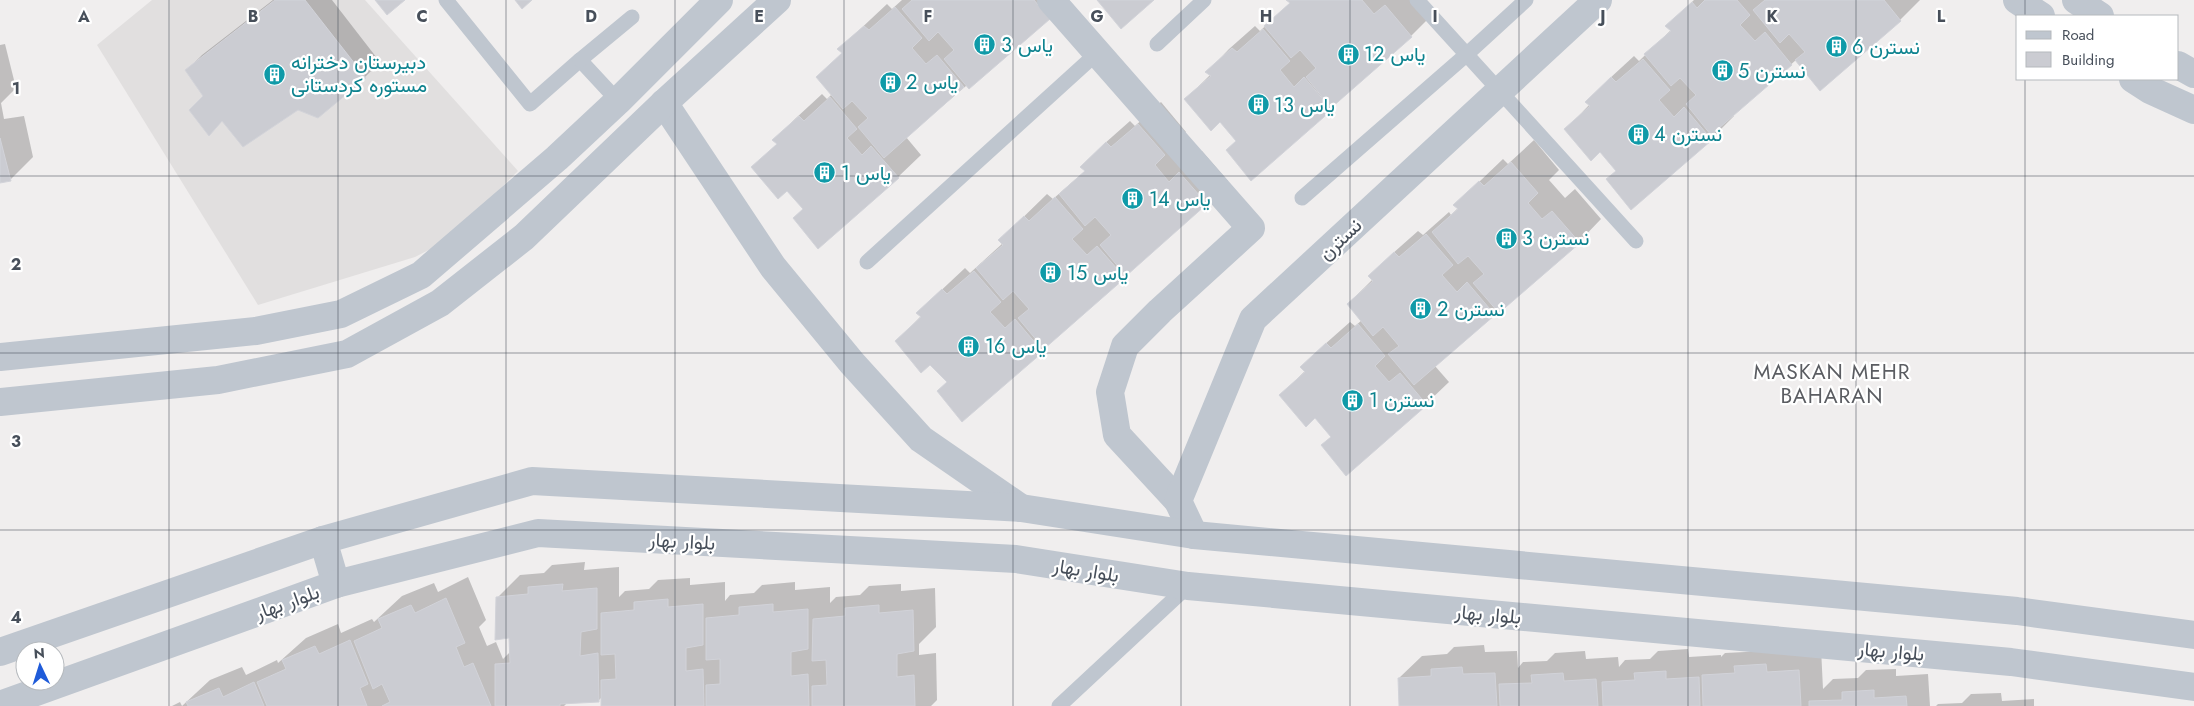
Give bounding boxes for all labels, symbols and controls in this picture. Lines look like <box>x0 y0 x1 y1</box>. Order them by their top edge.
text: A <box>77 5 90 28</box>
text: B <box>248 5 258 28</box>
text: C <box>416 5 428 28</box>
text: D <box>585 5 597 28</box>
text: E <box>754 5 764 28</box>
text: F <box>924 5 932 28</box>
text: G <box>1090 5 1104 28</box>
text: H <box>1260 5 1272 28</box>
text: I <box>1432 5 1438 28</box>
text: J <box>1597 5 1606 28</box>
text: K <box>1766 5 1778 28</box>
text: L <box>1937 5 1946 28</box>
legend <box>2016 15 2179 80</box>
text: Road <box>2062 24 2094 46</box>
place label: یاس 3 <box>1001 31 1053 60</box>
building icon: یاس 3 <box>973 33 997 57</box>
place label: نسترن 6 <box>1852 33 1920 62</box>
building icon: نسترن 6 <box>1824 35 1848 59</box>
place label: یاس 12 <box>1364 40 1426 69</box>
building icon: یاس 12 <box>1336 42 1360 66</box>
place label: دبیرستان دخترانه مستوره کردستانی <box>291 48 427 100</box>
text: Building <box>2062 49 2114 71</box>
place label: نسترن 5 <box>1738 57 1806 86</box>
building icon: نسترن 5 <box>1710 59 1734 83</box>
building icon: دبیرستان دخترانه مستوره کردستانی <box>263 62 287 86</box>
place label: یاس 2 <box>906 68 959 97</box>
building icon: یاس 2 <box>878 70 902 94</box>
text: 1 <box>12 77 20 100</box>
place label: یاس 13 <box>1274 91 1335 120</box>
building icon: یاس 13 <box>1246 93 1270 117</box>
place label: نسترن 4 <box>1654 120 1722 149</box>
building icon: نسترن 4 <box>1626 122 1650 146</box>
place label: یاس 1 <box>841 159 891 188</box>
building icon: یاس 1 <box>813 161 837 185</box>
place label: یاس 14 <box>1149 185 1211 214</box>
building icon: یاس 14 <box>1121 187 1145 211</box>
street label: نسترن <box>1312 212 1369 267</box>
place label: نسترن 3 <box>1522 224 1589 253</box>
building icon: نسترن 3 <box>1494 226 1518 250</box>
text: 2 <box>11 253 21 276</box>
place label: یاس 15 <box>1067 259 1128 288</box>
building icon: یاس 15 <box>1039 261 1063 285</box>
place label: نسترن 2 <box>1437 295 1505 324</box>
building icon: نسترن 2 <box>1409 297 1433 321</box>
place label: یاس 16 <box>985 332 1047 361</box>
building icon: یاس 16 <box>957 334 981 358</box>
district label: MASKAN MEHR BAHARAN <box>1753 357 1911 411</box>
place label: نسترن 1 <box>1369 386 1434 415</box>
building icon: نسترن 1 <box>1341 388 1365 412</box>
text: 3 <box>11 430 21 453</box>
street label: بلوار بهار <box>647 525 716 558</box>
street label: بلوار بهار <box>1050 551 1121 590</box>
street label: بلوار بهار <box>250 577 323 628</box>
street label: بلوار بهار <box>1453 597 1522 632</box>
text: 4 <box>10 606 22 629</box>
street label: بلوار بهار <box>1856 634 1925 669</box>
north arrow <box>15 641 65 691</box>
text: N <box>33 643 45 663</box>

